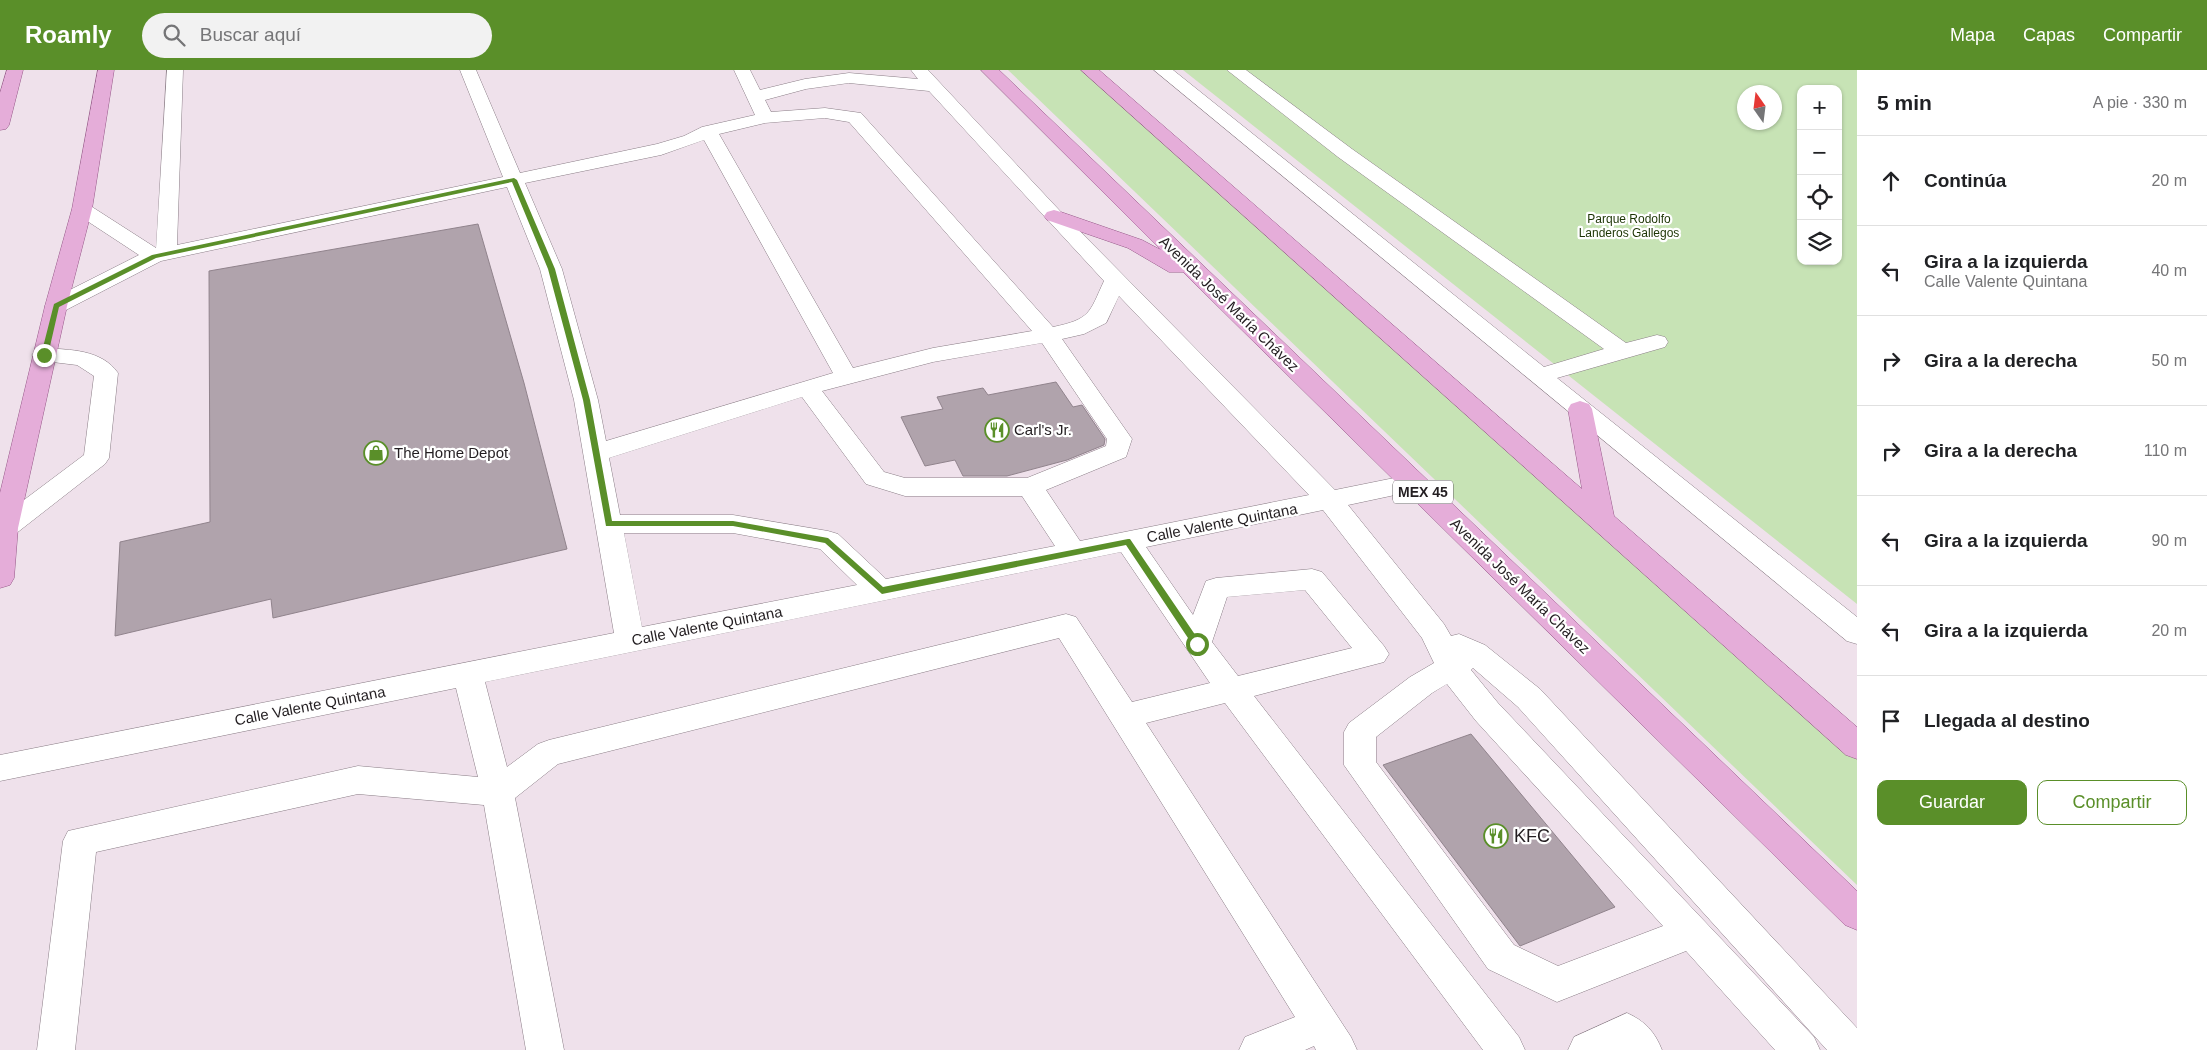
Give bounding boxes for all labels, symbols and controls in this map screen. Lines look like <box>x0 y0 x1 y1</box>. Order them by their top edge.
search box <box>142 13 492 58</box>
text: Roamly <box>25 21 112 48</box>
icon: search <box>160 21 188 49</box>
text: Buscar aquí <box>200 24 301 45</box>
text: Mapa <box>1950 25 1995 45</box>
text: Capas <box>2023 25 2075 45</box>
text: Compartir <box>2103 25 2182 45</box>
north arrow <box>1737 85 1782 130</box>
map controls <box>1797 85 1842 265</box>
button: + <box>1797 85 1842 130</box>
text: 5 min <box>1877 91 1932 114</box>
text: A pie · 330 m <box>2093 94 2187 111</box>
button: − <box>1797 130 1842 175</box>
icon: ahead <box>1877 167 1905 195</box>
text: Continúa <box>1924 170 2006 191</box>
text: 20 m <box>2151 172 2187 189</box>
button: locate <box>1797 175 1842 220</box>
park label: Parque Rodolfo Landeros Gallegos <box>1579 212 1679 240</box>
button: layers <box>1797 220 1842 265</box>
street label: Avenida José María Chávez <box>1156 232 1303 375</box>
text: Gira a la izquierda <box>1924 251 2088 272</box>
icon: left <box>1877 257 1905 285</box>
text: 40 m <box>2151 262 2187 279</box>
text: Calle Valente Quintana <box>1924 273 2087 290</box>
route end <box>33 344 56 367</box>
icon: right <box>1877 347 1905 375</box>
text: Gira a la derecha <box>1924 350 2077 371</box>
text: 50 m <box>2151 352 2187 369</box>
restaurant icon: Carl's Jr. <box>984 417 1010 443</box>
place label: Carl's Jr. <box>1014 421 1072 438</box>
icon: right <box>1877 437 1905 465</box>
shop icon: The Home Depot <box>363 440 389 466</box>
text: Gira a la derecha <box>1924 440 2077 461</box>
text: 110 m <box>2144 442 2187 459</box>
place label: The Home Depot <box>394 444 509 461</box>
road number: MEX 45 <box>1393 481 1453 504</box>
street label: Calle Valente Quintana <box>1145 499 1299 545</box>
street label: Avenida José María Chávez <box>1447 514 1594 657</box>
icon: left <box>1877 527 1905 555</box>
text: Gira a la izquierda <box>1924 530 2088 551</box>
text: 90 m <box>2151 532 2187 549</box>
street label: Calle Valente Quintana <box>630 602 784 648</box>
icon: left <box>1877 617 1905 645</box>
text: Gira a la izquierda <box>1924 620 2088 641</box>
text: 20 m <box>2151 622 2187 639</box>
route start <box>1186 633 1209 656</box>
street label: Calle Valente Quintana <box>233 682 387 728</box>
icon: arrive <box>1877 707 1905 735</box>
text: Llegada al destino <box>1924 710 2090 731</box>
button: Guardar <box>1877 780 2027 825</box>
button: Compartir <box>2037 780 2187 825</box>
restaurant icon: KFC <box>1483 823 1509 849</box>
place label: KFC <box>1514 826 1550 846</box>

